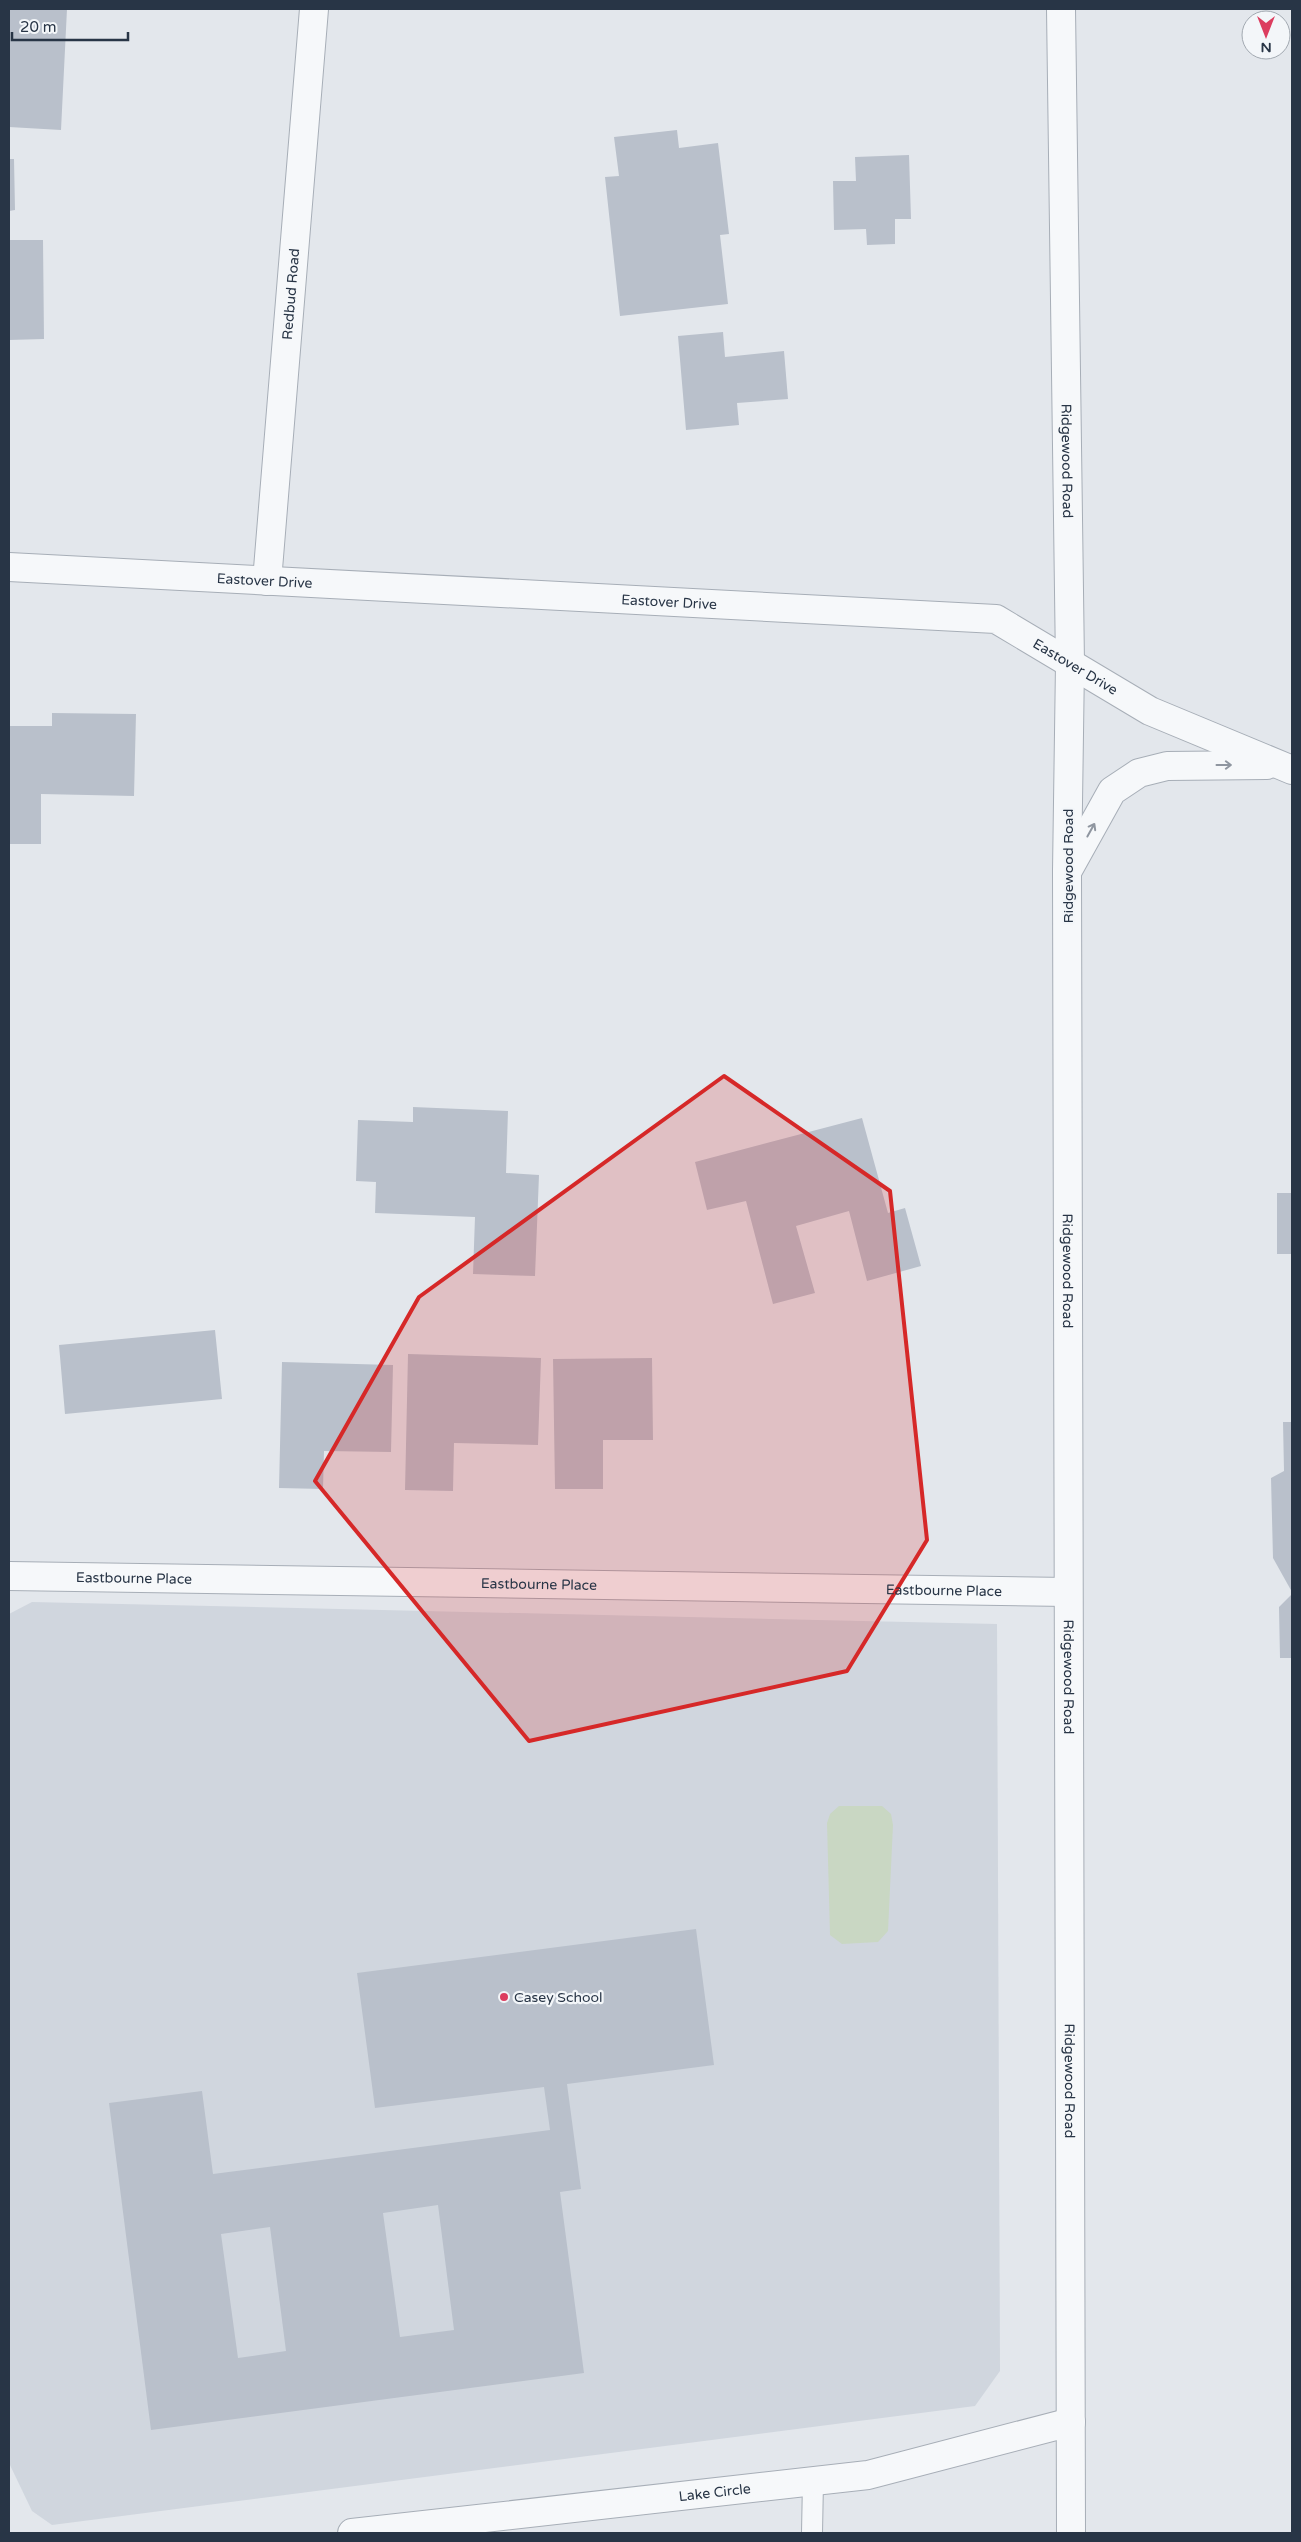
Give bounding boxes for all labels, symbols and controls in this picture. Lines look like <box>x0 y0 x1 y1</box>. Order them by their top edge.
scale bar <box>12 10 129 42</box>
north arrow <box>1241 10 1291 60</box>
text: 20 m <box>20 18 57 36</box>
text: N <box>1260 39 1272 56</box>
street label: Redbud Road <box>278 248 303 340</box>
street label: Ridgewood Road <box>1058 403 1076 518</box>
street label: Eastover Drive <box>216 569 313 591</box>
street label: Eastover Drive <box>621 591 717 613</box>
street label: Eastover Drive <box>1030 635 1121 698</box>
one-way arrow <box>1216 760 1232 770</box>
street label: Ridgewood Road <box>1060 809 1077 923</box>
one-way arrow <box>1086 822 1096 837</box>
street label: Ridgewood Road <box>1059 1214 1077 1328</box>
street label: Eastbourne Place <box>76 1569 192 1587</box>
street label: Eastbourne Place <box>481 1575 597 1593</box>
street label: Eastbourne Place <box>886 1581 1002 1600</box>
street label: Ridgewood Road <box>1060 1620 1078 1734</box>
place label: Casey School <box>514 1989 602 2006</box>
marker: Casey School <box>498 1991 510 2003</box>
street label: Ridgewood Road <box>1061 2024 1079 2138</box>
street label: Lake Circle <box>678 2480 752 2505</box>

